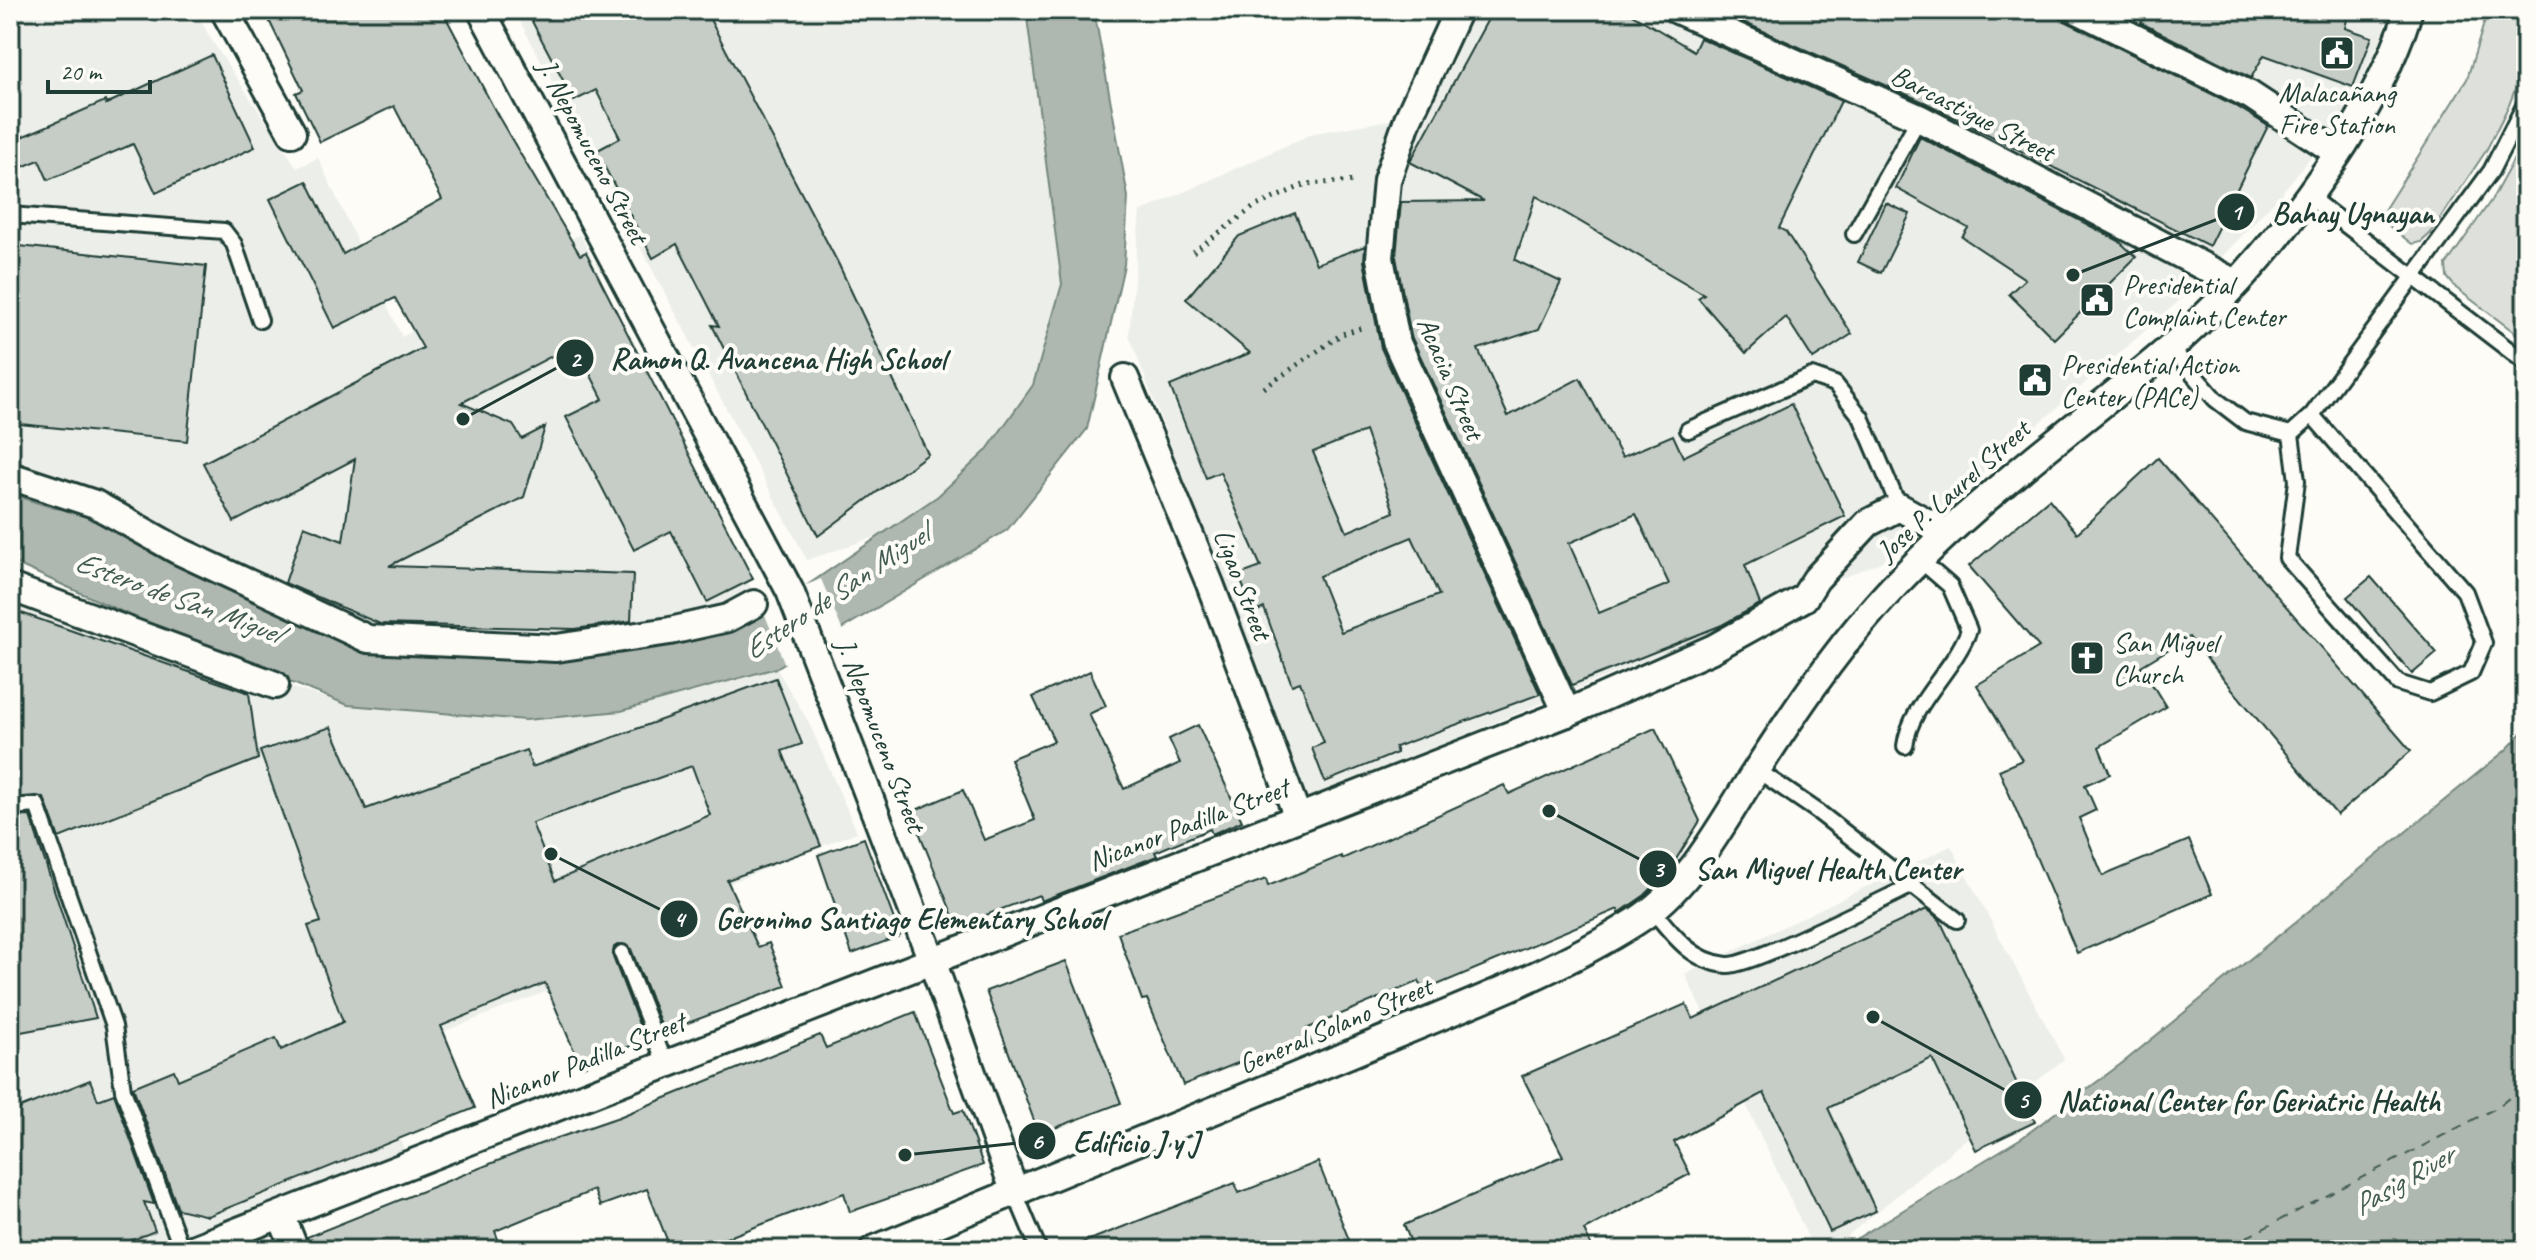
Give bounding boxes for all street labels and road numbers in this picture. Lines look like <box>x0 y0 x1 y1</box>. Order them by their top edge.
street label: J. Nepomuceno Street <box>529 51 658 252</box>
street label: Barcastigue Street <box>1885 57 2063 170</box>
street label: Acacia Street <box>1409 311 1494 447</box>
street label: Jose P. Laurel Street <box>1867 410 2039 570</box>
street label: Ligao Street <box>1206 524 1281 647</box>
street label: J. Nepomuceno Street <box>827 632 935 839</box>
street label: Nicanor Padilla Street <box>1083 768 1297 878</box>
street label: General Solano Street <box>1233 968 1439 1081</box>
street label: Nicanor Padilla Street <box>480 1003 693 1116</box>

